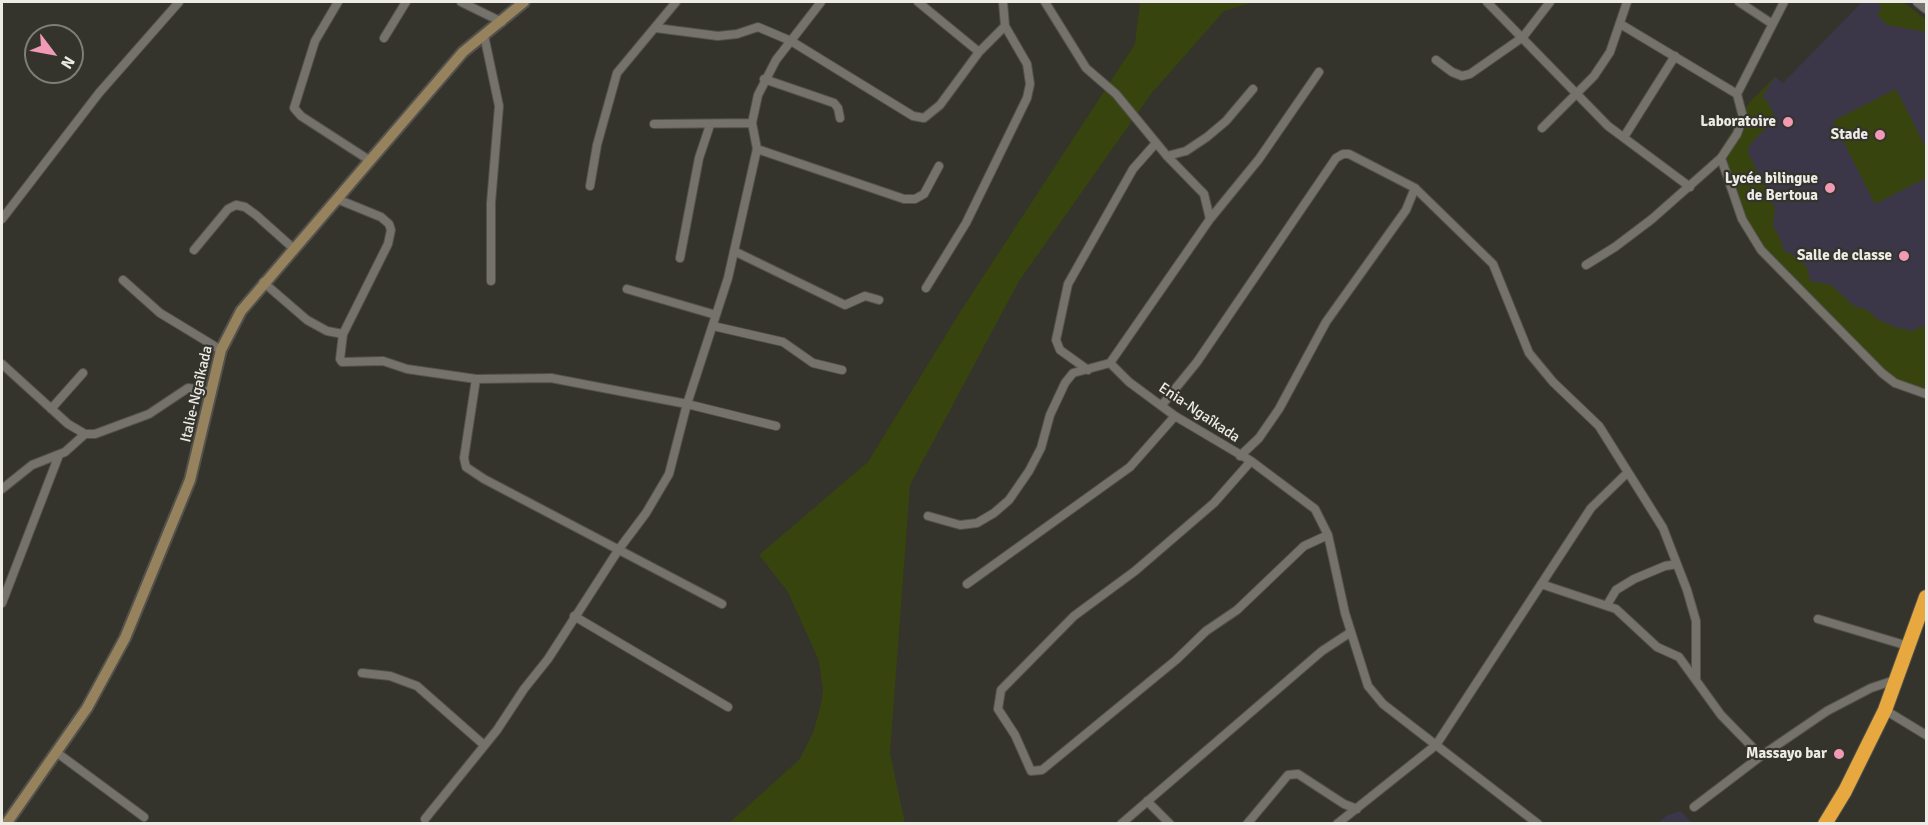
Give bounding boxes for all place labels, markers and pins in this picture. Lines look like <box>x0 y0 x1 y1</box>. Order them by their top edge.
place label: Laboratoire <box>1700 113 1776 131</box>
marker: Laboratoire <box>1781 115 1795 129</box>
place label: Stade <box>1831 126 1868 144</box>
marker: Stade <box>1873 128 1887 142</box>
place label: Lycée bilingue de Bertoua <box>1725 170 1818 205</box>
marker: Lycée bilingue de Bertoua <box>1823 181 1837 195</box>
place label: Salle de classe <box>1797 247 1892 265</box>
marker: Salle de classe <box>1897 249 1911 263</box>
place label: Massayo bar <box>1746 745 1827 763</box>
marker: Massayo bar <box>1832 747 1846 761</box>

